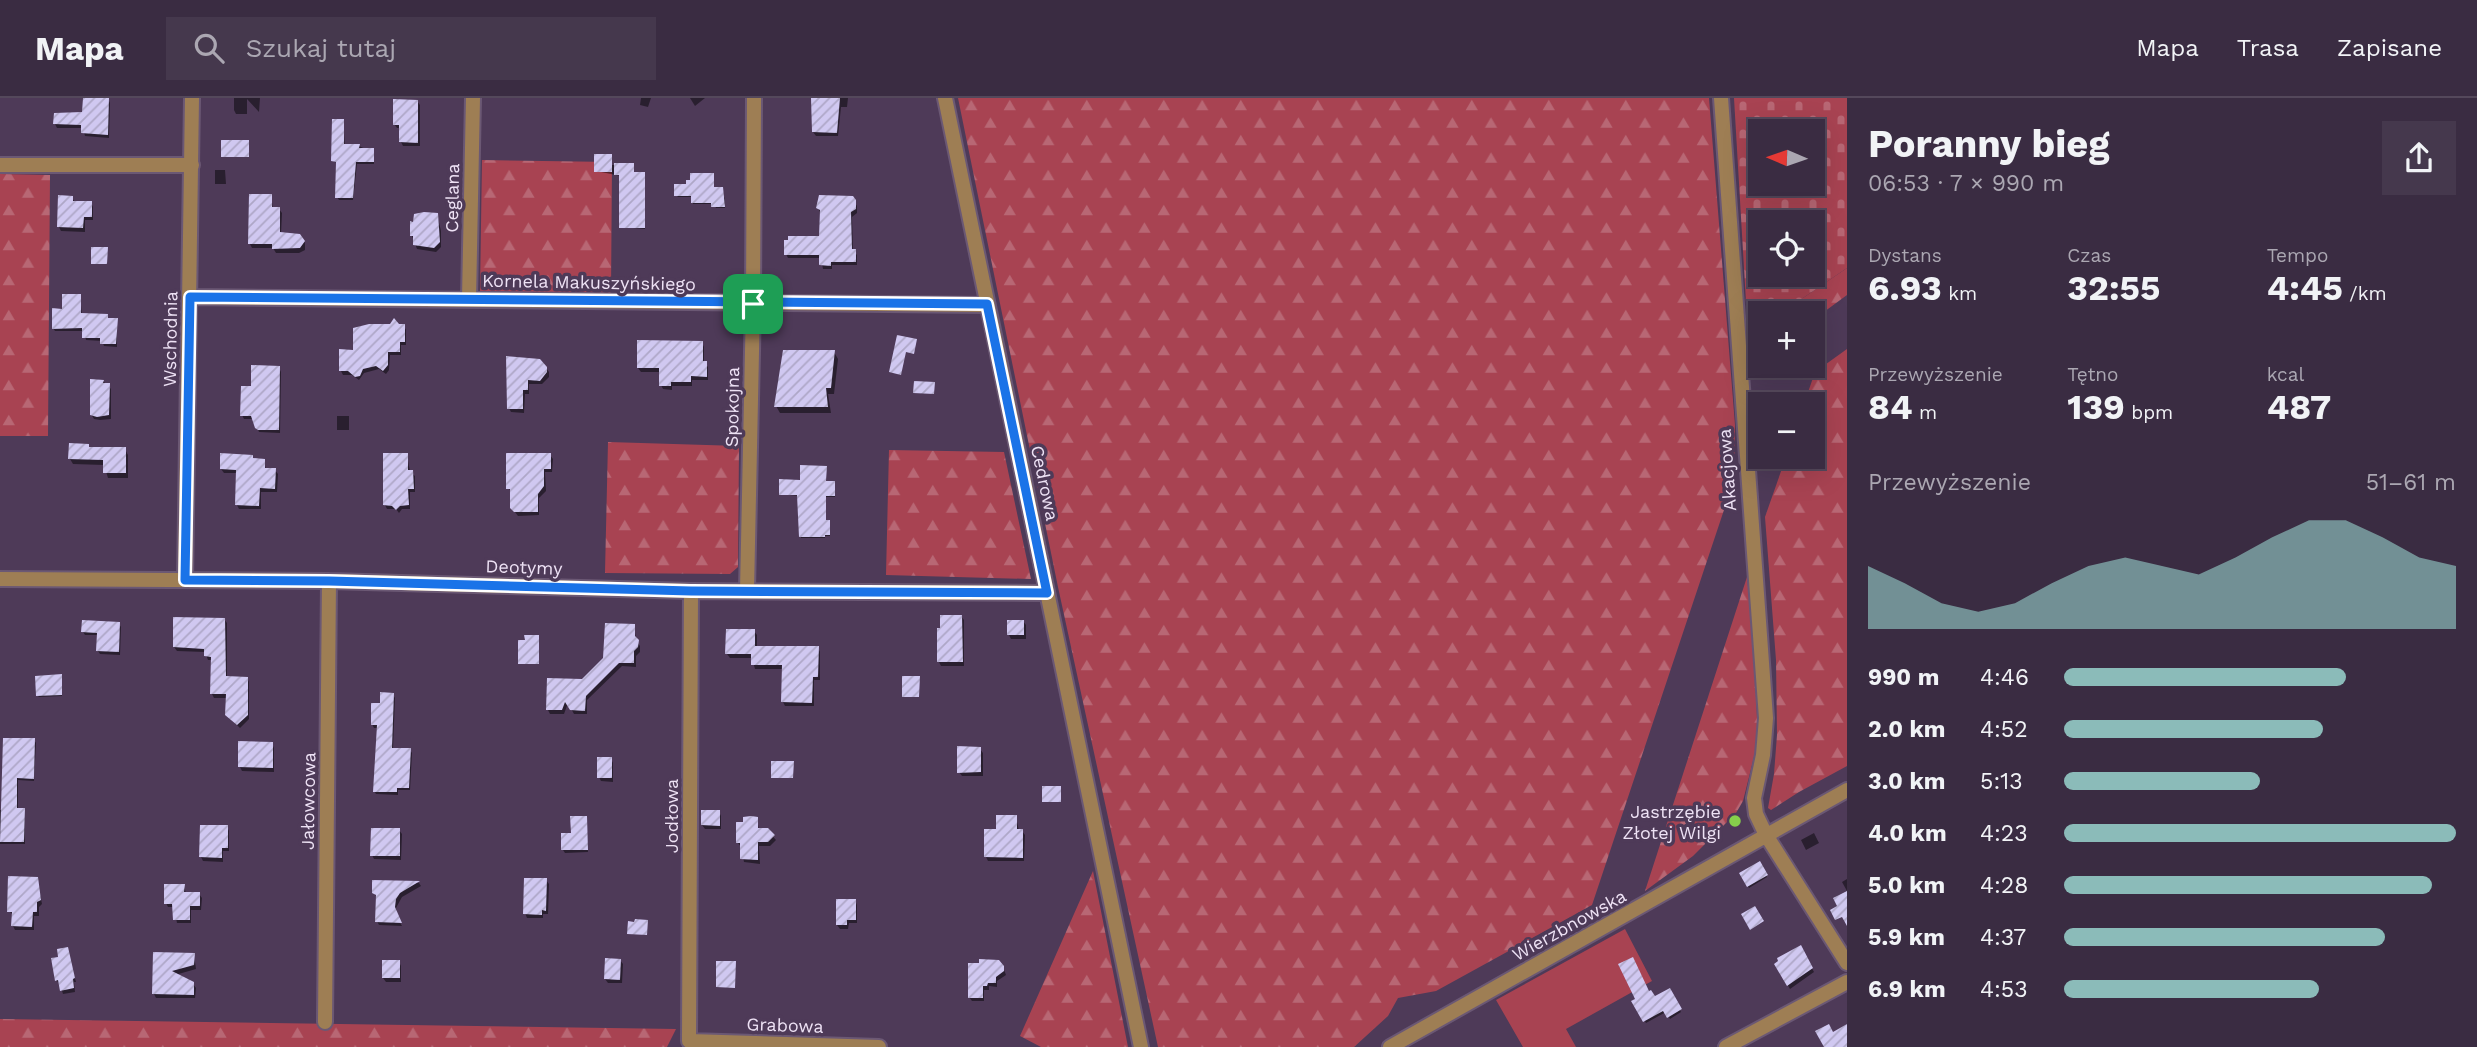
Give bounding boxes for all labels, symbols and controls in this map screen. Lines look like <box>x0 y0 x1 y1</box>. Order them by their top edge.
search box <box>166 17 656 80</box>
text: Mapa <box>35 29 124 68</box>
icon: search <box>190 29 228 67</box>
text: Szukaj tutaj <box>246 33 396 63</box>
text: Mapa <box>2136 34 2199 62</box>
text: Trasa <box>2237 34 2299 62</box>
text: Zapisane <box>2337 34 2442 62</box>
north arrow <box>1748 119 1825 196</box>
map controls <box>1748 119 1825 469</box>
button: share <box>2382 121 2456 195</box>
text: Poranny bieg <box>1868 122 2110 166</box>
street label: Ceglana <box>441 163 463 233</box>
text: 06:53 · 7 × 990 m <box>1868 170 2064 197</box>
button: locate <box>1748 210 1825 287</box>
text: Dystans <box>1868 244 1942 267</box>
text: Czas <box>2067 244 2111 267</box>
text: Tempo <box>2267 244 2328 267</box>
text: 6.93 <box>1868 267 1942 309</box>
text: 32:55 <box>2067 267 2160 309</box>
text: 4:45 <box>2267 267 2343 309</box>
street label: Kornela Makuszyńskiego <box>482 270 696 294</box>
pin <box>723 274 783 334</box>
text: km <box>1942 282 1977 305</box>
text: /km <box>2343 282 2387 305</box>
icon: arrive <box>734 285 772 323</box>
street label: Wschodnia <box>159 291 181 387</box>
button: + <box>1748 301 1825 378</box>
text: Przewyższenie <box>1868 363 2003 386</box>
text: Tętno <box>2067 363 2119 386</box>
text: kcal <box>2267 363 2304 386</box>
street label: Spokojna <box>721 367 743 447</box>
text: 84 <box>1868 386 1913 428</box>
text: 139 <box>2067 386 2125 428</box>
text: 487 <box>2267 386 2331 428</box>
button: − <box>1748 392 1825 469</box>
text: m <box>1913 401 1937 424</box>
text: bpm <box>2125 401 2173 424</box>
street label: Akacjowa <box>1714 428 1740 512</box>
street label: Cedrowa <box>1027 443 1063 523</box>
text: Przewyższenie <box>1868 469 2031 496</box>
text: 51–61 m <box>2366 469 2456 496</box>
street label: Deotymy <box>485 555 564 579</box>
text: 990 m <box>1868 664 1939 691</box>
text: 4:46 <box>1980 664 2029 691</box>
text: 2.0 km <box>1868 716 1946 743</box>
text: 4:52 <box>1980 716 2028 743</box>
street label: Jałowcowa <box>297 752 319 850</box>
text: 3.0 km <box>1868 768 1945 795</box>
text: 5:13 <box>1980 768 2023 795</box>
street label: Jodłowa <box>661 779 682 853</box>
place label: Jastrzębie Złotej Wilgi <box>1623 801 1721 843</box>
marker: Jastrzębie Złotej Wilgi <box>1727 813 1743 829</box>
text: 4.0 km <box>1868 820 1947 847</box>
text: 4:23 <box>1980 820 2028 847</box>
text: 5.0 km <box>1868 872 1945 899</box>
text: 4:28 <box>1980 872 2028 899</box>
street label: Wierzbnowska <box>1508 885 1630 965</box>
text: 5.9 km <box>1868 924 1945 951</box>
text: 4:37 <box>1980 924 2026 951</box>
text: 6.9 km <box>1868 976 1946 1003</box>
text: 4:53 <box>1980 976 2028 1003</box>
street label: Grabowa <box>746 1013 824 1037</box>

